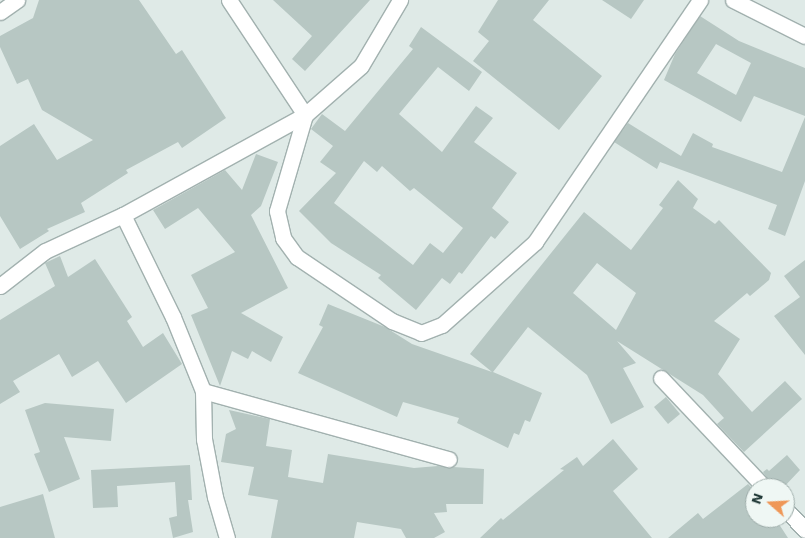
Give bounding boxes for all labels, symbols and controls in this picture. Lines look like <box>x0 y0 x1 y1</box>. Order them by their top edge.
north arrow <box>745 478 795 528</box>
text: N <box>748 491 766 506</box>

